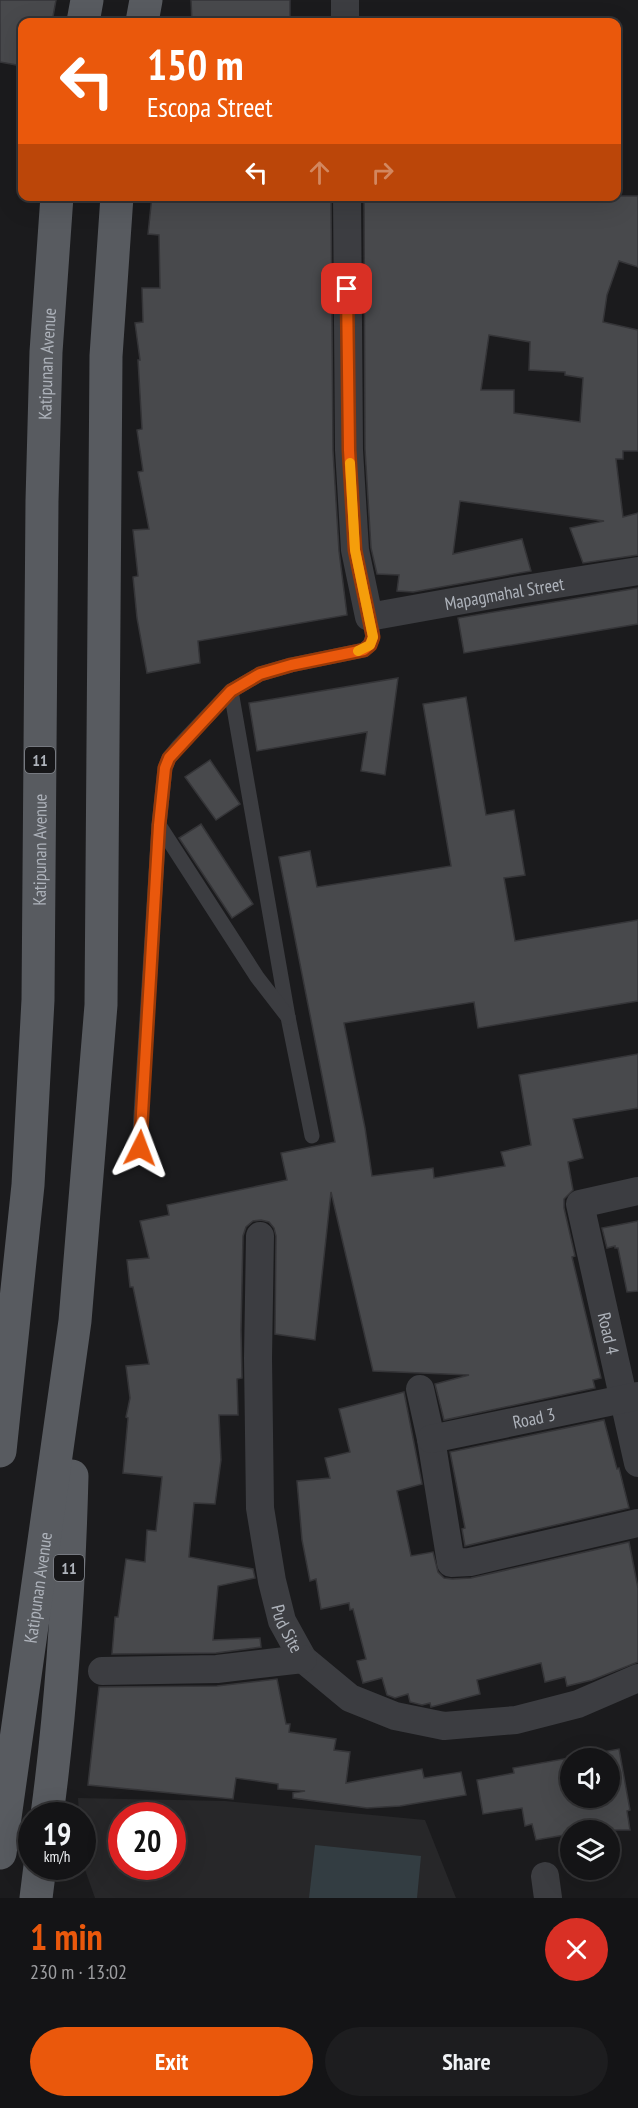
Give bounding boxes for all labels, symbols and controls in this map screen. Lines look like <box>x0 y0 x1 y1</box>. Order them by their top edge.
text: 150 m <box>147 37 244 92</box>
icon: left <box>48 42 126 120</box>
text: Escopa Street <box>147 90 273 124</box>
icon: left <box>240 156 273 189</box>
icon: ahead <box>303 156 336 189</box>
icon: right <box>366 156 399 189</box>
pin <box>321 263 372 314</box>
icon: arrive <box>330 272 363 305</box>
street label: Katipunan Avenue <box>33 307 61 420</box>
street label: Mapagmahal Street <box>443 571 566 615</box>
road number: 11 <box>25 747 55 773</box>
street label: Katipunan Avenue <box>27 794 51 906</box>
position arrow <box>108 1116 172 1180</box>
street label: Road 4 <box>593 1310 625 1357</box>
street label: Road 3 <box>511 1402 557 1433</box>
street label: Katipunan Avenue <box>18 1531 57 1645</box>
road number: 11 <box>54 1555 84 1581</box>
street label: Pud Site <box>267 1602 309 1657</box>
map controls <box>560 1748 620 1880</box>
button: sound <box>560 1748 620 1808</box>
speed limit sign: 20 <box>108 1802 186 1880</box>
text: 19 <box>43 1814 71 1853</box>
button: layers <box>560 1820 620 1880</box>
text: km/h <box>44 1847 70 1866</box>
text: 1 min <box>30 1913 103 1960</box>
button: close <box>545 1918 608 1981</box>
text: 230 m · 13:02 <box>30 1959 127 1985</box>
button: Exit <box>30 2027 313 2096</box>
button: Share <box>325 2027 608 2096</box>

